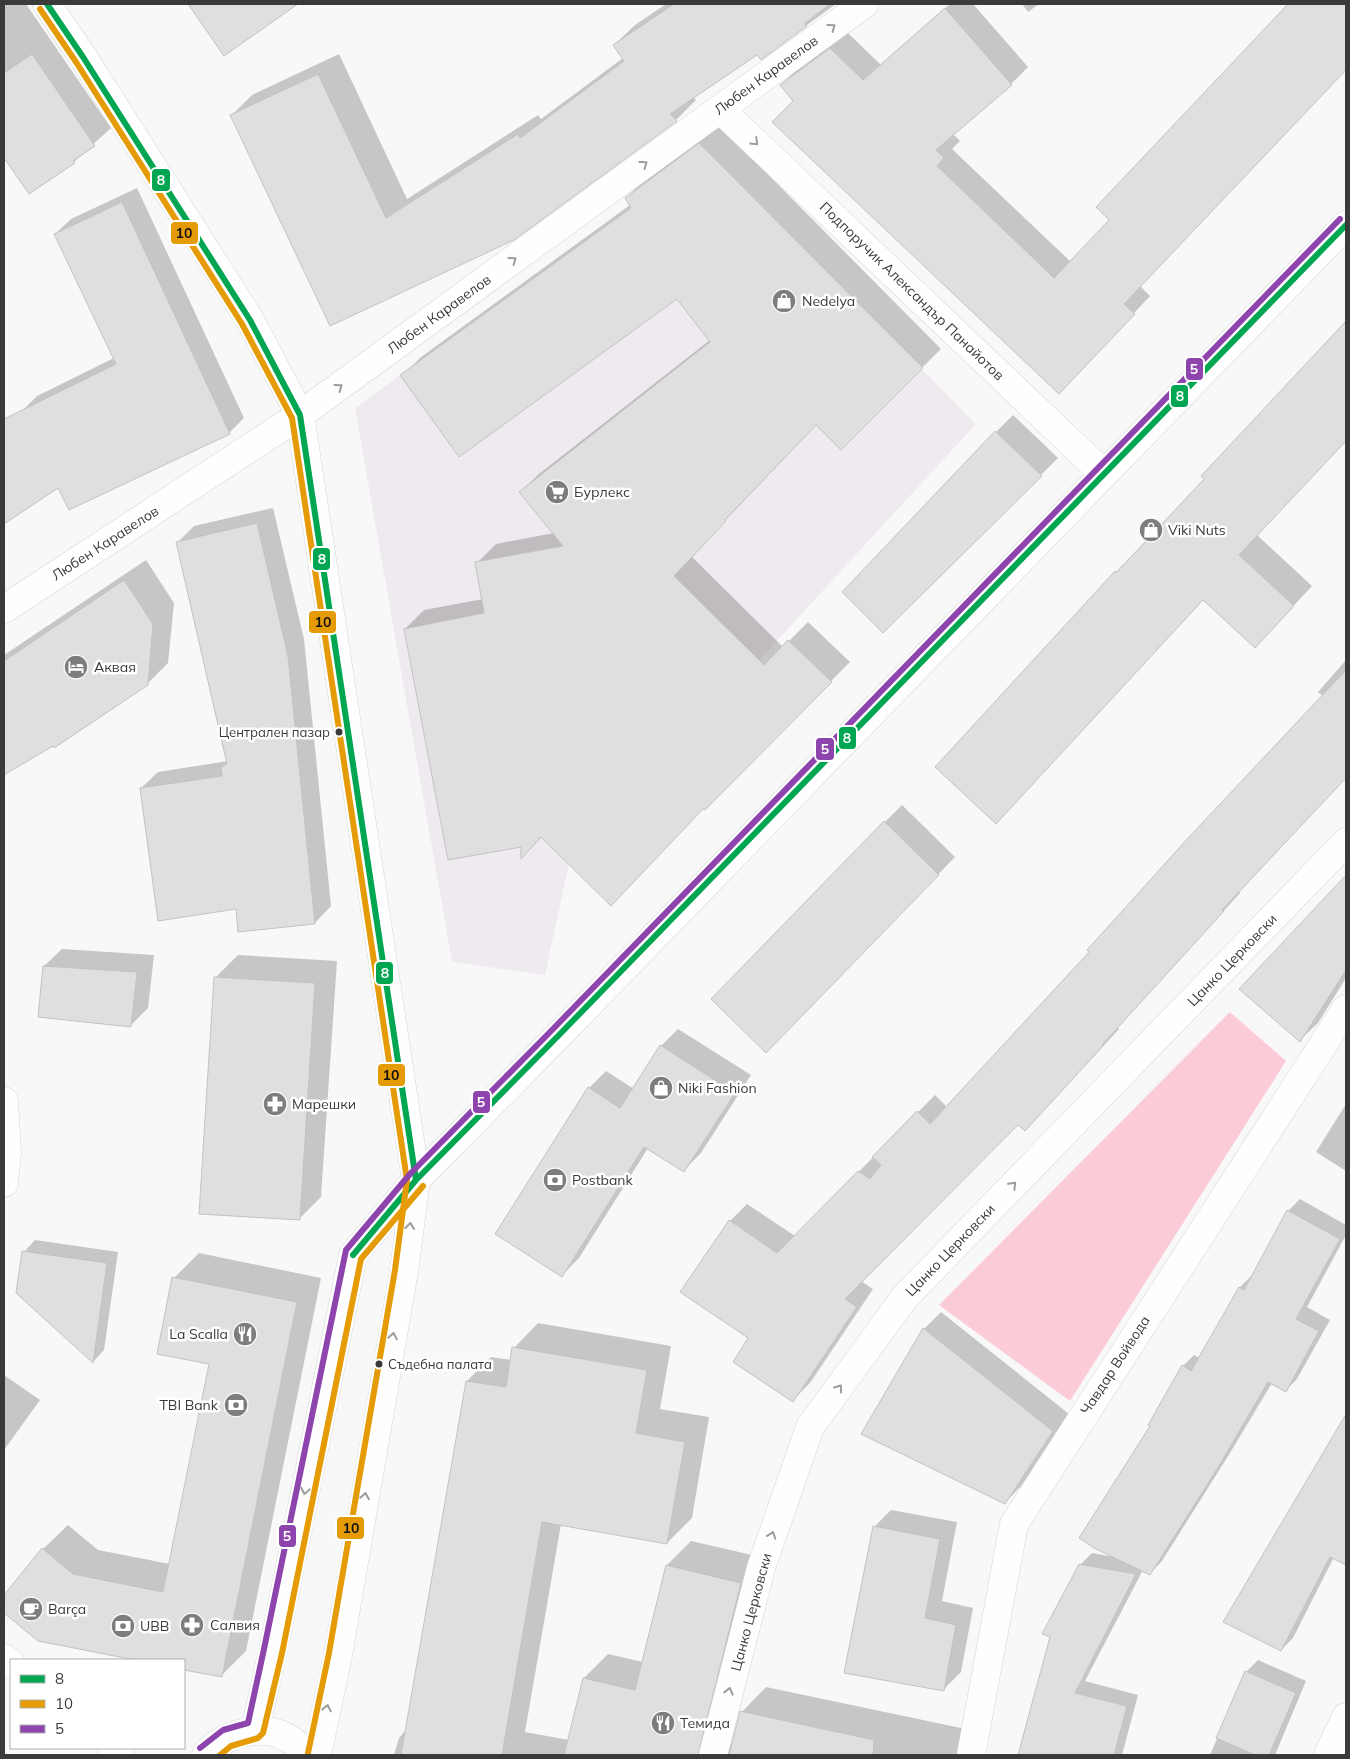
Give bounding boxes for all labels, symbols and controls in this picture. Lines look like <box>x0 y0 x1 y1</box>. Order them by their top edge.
one-way arrow <box>826 24 836 33</box>
street label: Любен Каравелов <box>710 31 822 119</box>
one-way arrow <box>749 136 758 145</box>
one-way arrow <box>638 161 648 170</box>
line badge: 8 <box>151 168 171 192</box>
text: 8 <box>157 171 165 189</box>
street label: Подпоручик Александър Панайотов <box>816 198 1008 384</box>
line badge: 10 <box>170 221 199 245</box>
text: 10 <box>176 224 192 242</box>
one-way arrow <box>507 257 516 266</box>
street label: Любен Каравелов <box>383 270 495 358</box>
shop icon: Nedelya <box>771 288 797 314</box>
place label: Nedelya <box>802 292 855 310</box>
line badge: 5 <box>1185 357 1204 381</box>
text: 5 <box>1190 360 1198 378</box>
one-way arrow <box>333 384 343 393</box>
line badge: 8 <box>1170 384 1189 408</box>
text: 8 <box>1176 387 1184 405</box>
supermarket icon: Бурлекс <box>544 479 570 505</box>
place label: Бурлекс <box>574 483 630 501</box>
street label: Любен Каравелов <box>48 502 162 584</box>
shop icon: Viki Nuts <box>1138 517 1164 543</box>
place label: Viki Nuts <box>1168 521 1226 539</box>
line badge: 8 <box>312 547 331 571</box>
text: 8 <box>318 550 326 568</box>
line badge: 10 <box>308 610 337 634</box>
text: 10 <box>315 613 331 631</box>
hotel icon: Аквая <box>63 654 89 680</box>
place label: Аквая <box>94 658 136 676</box>
place label: Централен пазар <box>219 724 330 740</box>
line badge: 8 <box>838 726 857 750</box>
marker: Централен пазар <box>334 727 344 737</box>
text: 8 <box>843 729 851 747</box>
line badge: 5 <box>815 737 835 761</box>
text: 5 <box>821 740 829 758</box>
street label: Цанко Церковски <box>1183 910 1281 1010</box>
line badge: 8 <box>375 961 394 985</box>
text: 8 <box>381 964 389 982</box>
line badge: 10 <box>377 1063 406 1087</box>
text: 10 <box>383 1066 399 1084</box>
shop icon: Niki Fashion <box>648 1075 674 1101</box>
place label: Niki Fashion <box>678 1079 757 1097</box>
line badge: 5 <box>472 1090 491 1114</box>
pharmacy icon: Марешки <box>262 1091 288 1117</box>
text: 5 <box>477 1093 485 1111</box>
place label: Марешки <box>292 1095 356 1113</box>
bank icon: Postbank <box>542 1167 568 1193</box>
place label: Postbank <box>572 1171 634 1189</box>
one-way arrow <box>1007 1182 1016 1191</box>
street label: Цанко Церковски <box>901 1200 999 1300</box>
one-way arrow <box>404 1221 415 1229</box>
street label: Чавдар Войвода <box>1076 1312 1154 1418</box>
restaurant icon: La Scalla <box>232 1321 258 1347</box>
place label: La Scalla <box>169 1325 228 1343</box>
one-way arrow <box>388 1332 398 1340</box>
place label: Съдебна палата <box>388 1356 492 1372</box>
marker: Съдебна палата <box>374 1359 384 1369</box>
one-way arrow <box>833 1384 842 1394</box>
bank icon: TBI Bank <box>223 1392 249 1418</box>
place label: TBI Bank <box>159 1396 219 1414</box>
one-way arrow <box>301 1487 311 1496</box>
one-way arrow <box>360 1492 370 1500</box>
line badge: 10 <box>336 1516 365 1540</box>
text: 10 <box>343 1519 359 1537</box>
line badge: 5 <box>278 1524 297 1548</box>
text: 5 <box>283 1527 291 1545</box>
one-way arrow <box>767 1531 777 1539</box>
street label: Цанко Церковски <box>727 1551 775 1673</box>
cafe icon: Barça <box>18 1596 44 1622</box>
place label: Barça <box>48 1600 86 1618</box>
pharmacy icon: Салвия <box>179 1612 205 1638</box>
bank icon: UBB <box>110 1613 136 1639</box>
place label: Салвия <box>210 1616 260 1634</box>
place label: UBB <box>140 1617 169 1635</box>
legend <box>10 1659 185 1749</box>
text: 8 <box>55 1669 64 1688</box>
one-way arrow <box>723 1687 734 1696</box>
text: 10 <box>55 1694 73 1713</box>
one-way arrow <box>321 1703 332 1712</box>
restaurant icon: Темида <box>650 1710 676 1736</box>
place label: Темида <box>680 1714 730 1732</box>
text: 5 <box>55 1719 64 1738</box>

